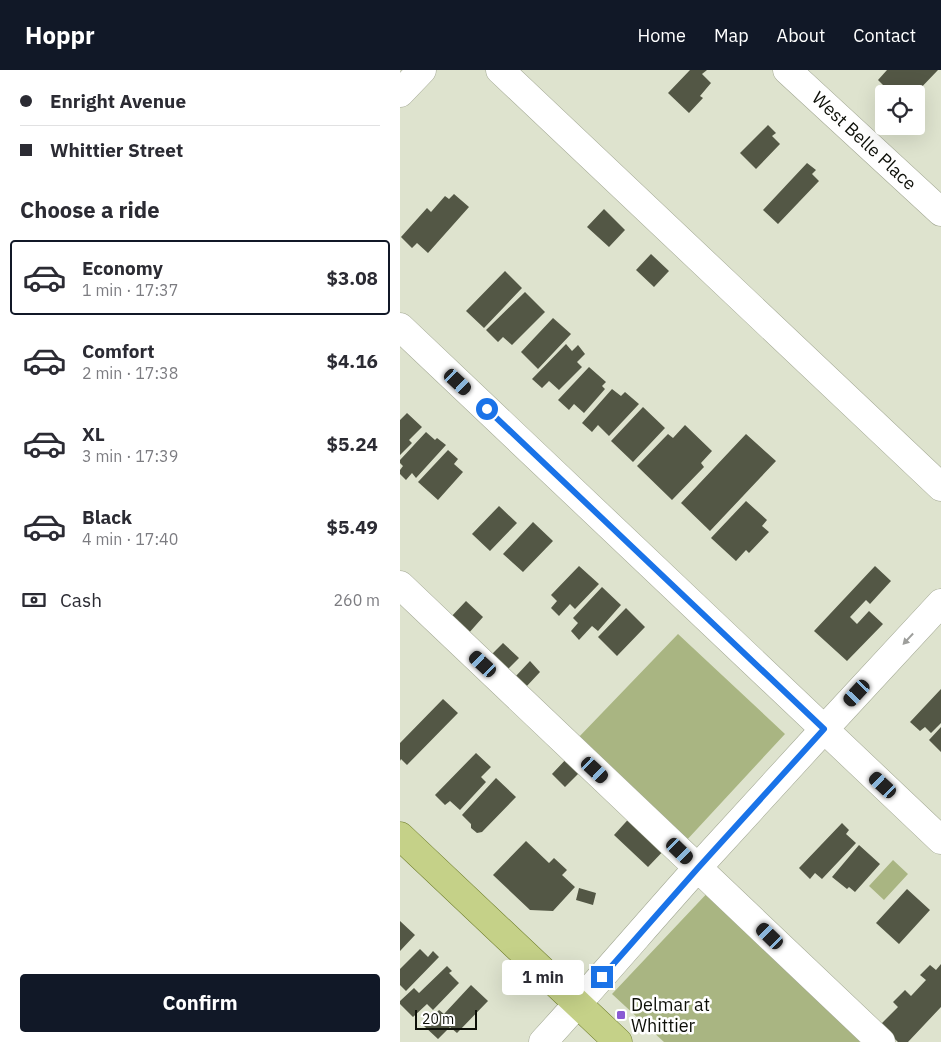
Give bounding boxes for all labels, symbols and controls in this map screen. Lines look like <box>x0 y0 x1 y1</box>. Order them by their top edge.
text: Hoppr <box>25 19 95 51</box>
text: Home <box>638 24 686 47</box>
text: Map <box>714 24 749 47</box>
text: About <box>777 24 825 47</box>
text: Contact <box>853 24 916 47</box>
map controls <box>875 85 925 135</box>
button: locate <box>875 85 925 135</box>
street label: West Belle Place <box>807 86 921 195</box>
text: Enright Avenue <box>50 89 186 113</box>
text: Whittier Street <box>50 138 183 162</box>
text: Choose a ride <box>20 195 160 224</box>
icon: car <box>22 255 67 300</box>
text: Economy <box>82 256 163 280</box>
text: $3.08 <box>326 266 378 290</box>
text: 1 min · 17:37 <box>82 280 178 300</box>
icon: car <box>22 338 67 383</box>
text: Comfort <box>82 339 155 363</box>
text: $4.16 <box>326 349 378 373</box>
text: 2 min · 17:38 <box>82 363 178 383</box>
car <box>441 366 474 398</box>
route start <box>476 398 498 420</box>
icon: car <box>22 421 67 466</box>
text: XL <box>82 422 105 446</box>
text: $5.24 <box>326 432 378 456</box>
text: 3 min · 17:39 <box>82 446 178 466</box>
icon: car <box>22 504 67 549</box>
text: Black <box>82 505 132 529</box>
text: $5.49 <box>326 515 378 539</box>
text: 4 min · 17:40 <box>82 529 178 549</box>
icon: cash <box>20 586 48 614</box>
text: Cash <box>60 588 102 612</box>
text: 260 m <box>333 590 380 610</box>
one-way arrow <box>902 633 914 645</box>
car <box>466 648 499 680</box>
car <box>841 677 872 709</box>
car <box>578 754 611 786</box>
car <box>866 769 899 801</box>
car <box>664 835 696 867</box>
car <box>754 920 786 952</box>
callout: 1 min <box>502 960 584 994</box>
route end <box>591 966 613 988</box>
text: 1 min <box>522 967 564 987</box>
button: Confirm <box>20 974 380 1032</box>
place label: Delmar at Whittier <box>631 993 710 1037</box>
scale bar <box>415 1007 478 1030</box>
marker: Delmar at Whittier <box>615 1009 627 1021</box>
text: 20 m <box>422 1010 454 1028</box>

